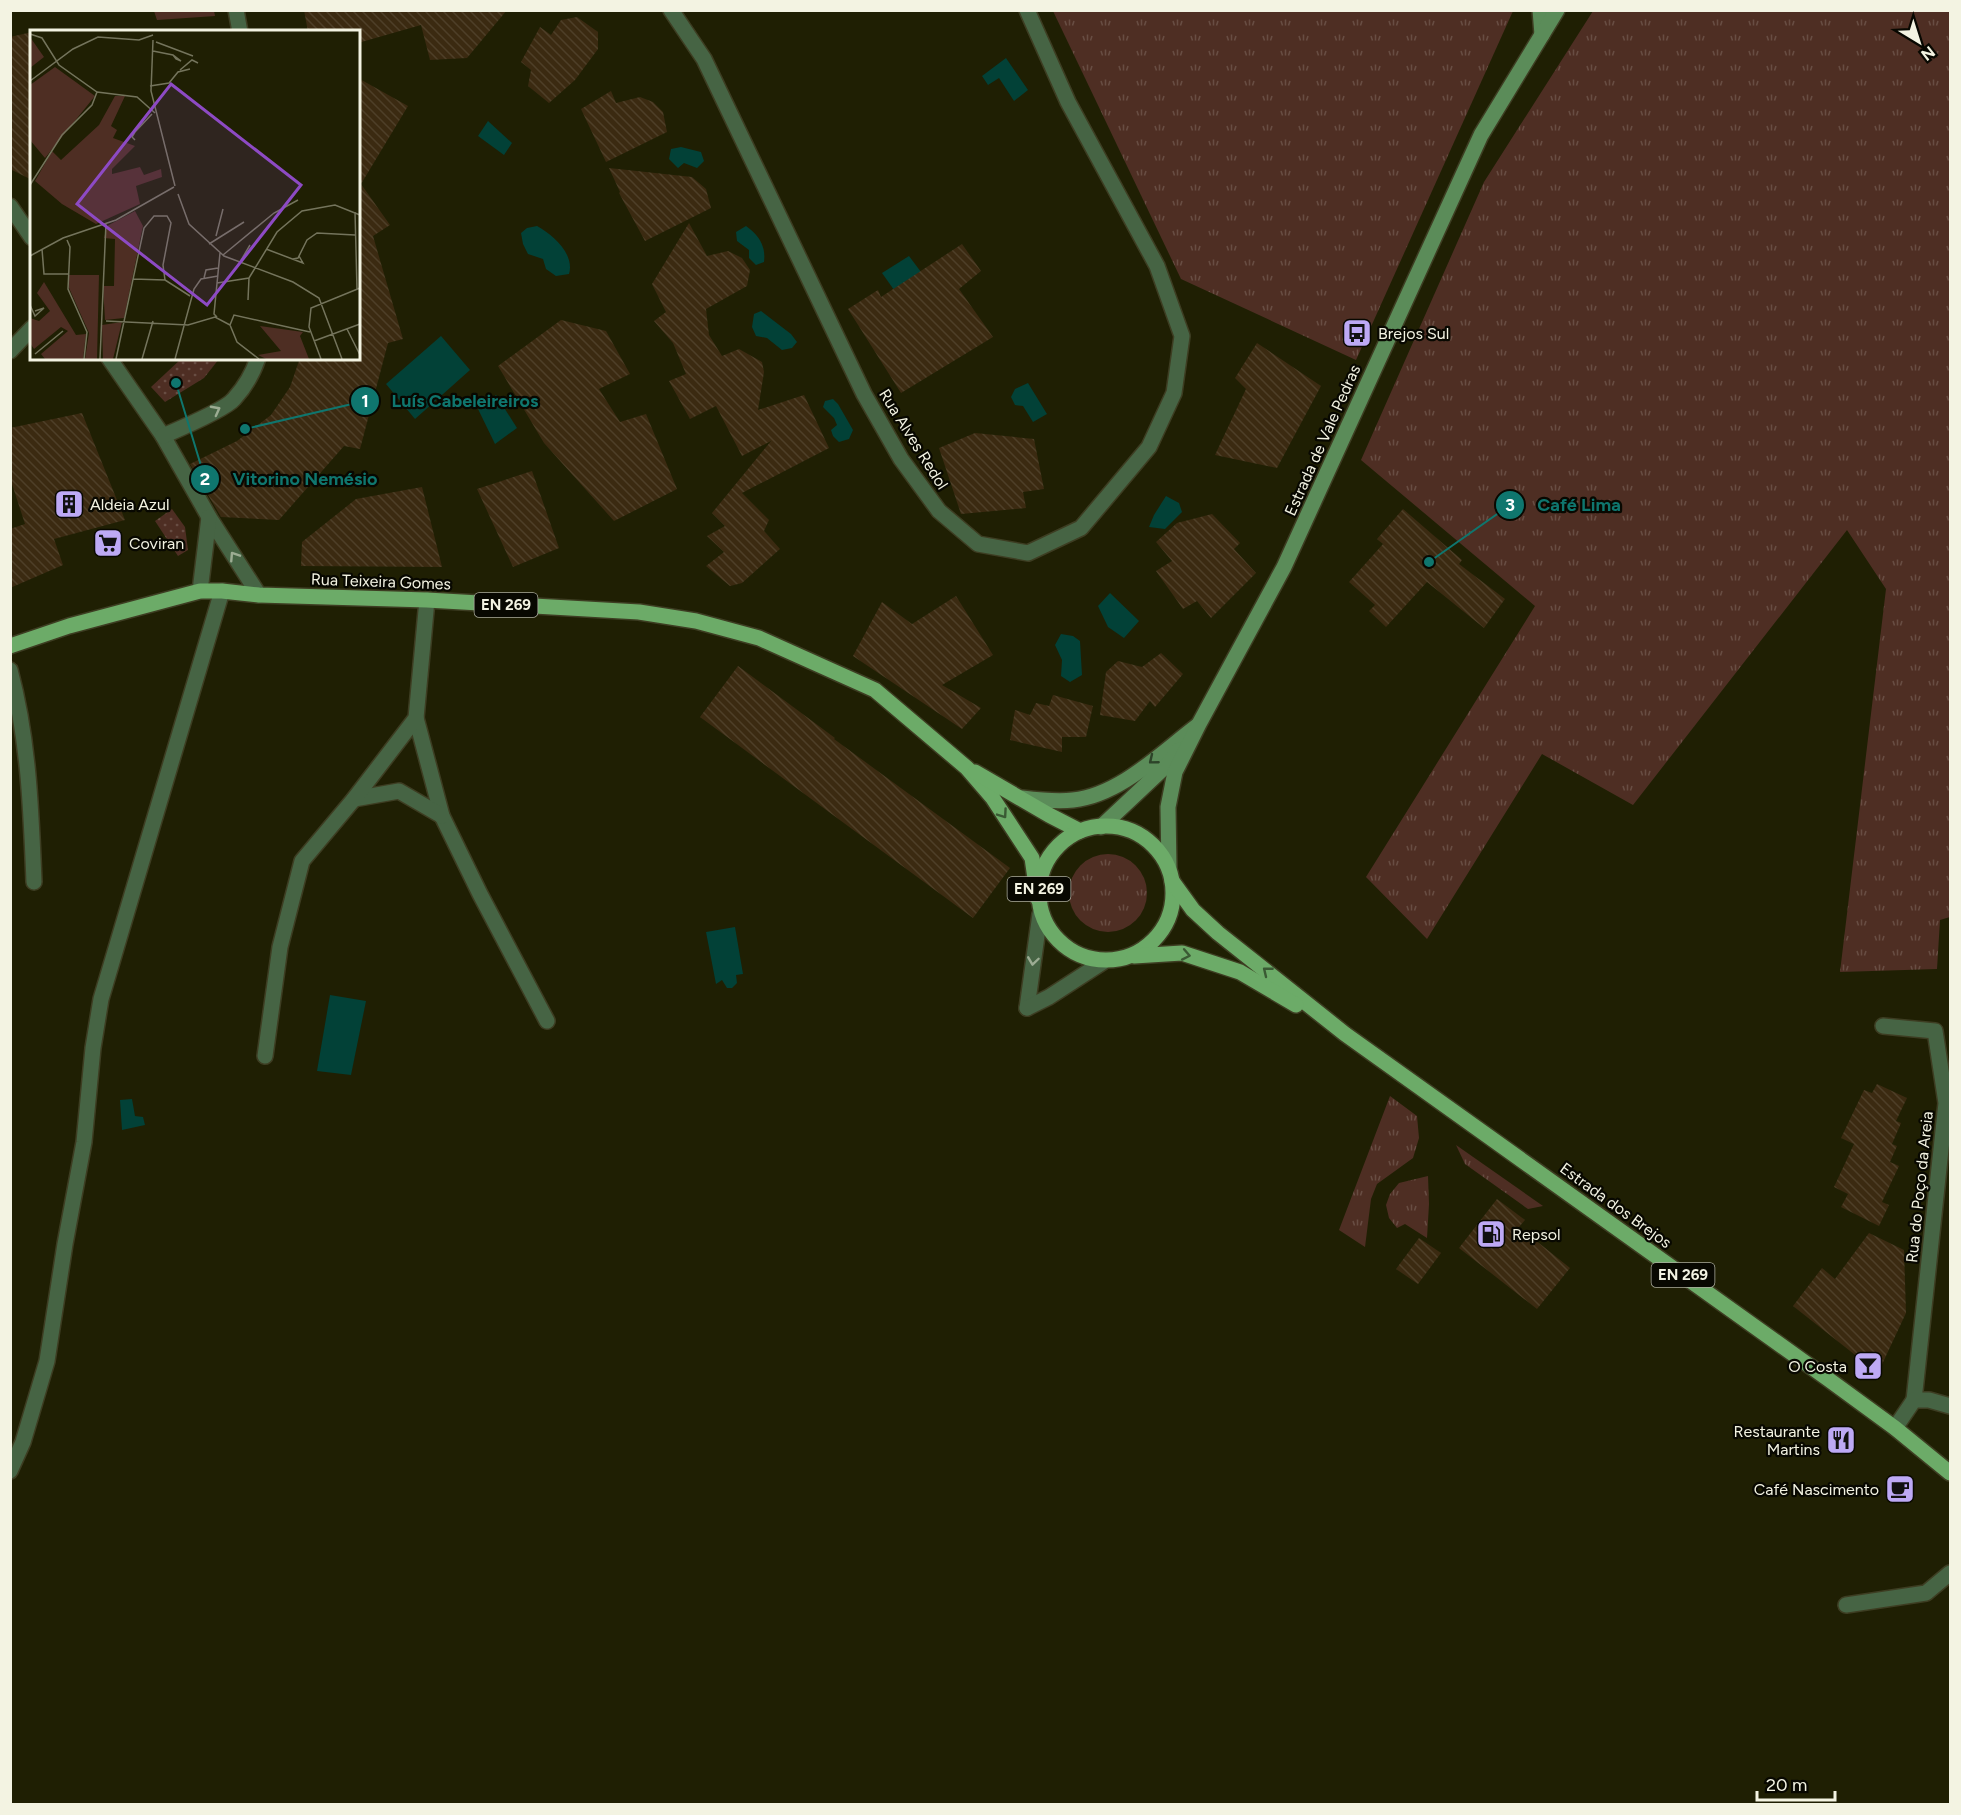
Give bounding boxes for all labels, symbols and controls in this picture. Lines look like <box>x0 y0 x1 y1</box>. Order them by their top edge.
north arrow <box>1889 12 1949 72</box>
inset map <box>30 30 360 360</box>
text: N <box>1917 42 1939 65</box>
bus stop icon: Brejos Sul <box>1341 317 1373 349</box>
place label: Brejos Sul <box>1378 324 1449 343</box>
street label: Estrada de Vale Pedras <box>1281 362 1364 519</box>
callout: Luís Cabeleireiros <box>350 383 551 419</box>
street label: Rua Alves Redol <box>875 386 952 493</box>
text: 1 <box>361 390 369 412</box>
text: Luís Cabeleireiros <box>392 390 539 412</box>
one-way arrow <box>209 406 220 417</box>
callout: Vitorino Nemésio <box>190 461 389 497</box>
text: 2 <box>200 468 210 490</box>
text: Vitorino Nemésio <box>233 468 377 490</box>
callout: Café Lima <box>1495 487 1632 523</box>
building icon: Aldeia Azul <box>53 488 85 520</box>
text: 3 <box>1505 494 1515 516</box>
text: Café Lima <box>1537 494 1621 516</box>
place label: Aldeia Azul <box>90 495 169 514</box>
supermarket icon: Coviran <box>92 527 124 559</box>
place label: Coviran <box>129 534 184 553</box>
one-way arrow <box>230 552 241 563</box>
street label: Rua Teixeira Gomes <box>311 570 451 593</box>
road number: EN 269 <box>474 593 538 617</box>
one-way arrow <box>1149 752 1160 763</box>
one-way arrow <box>996 807 1007 818</box>
road number: EN 269 <box>1008 877 1070 901</box>
one-way arrow <box>1181 948 1191 961</box>
one-way arrow <box>1028 957 1040 966</box>
one-way arrow <box>1262 968 1273 979</box>
street label: Rua do Poço da Areia <box>1902 1110 1937 1264</box>
street label: Estrada dos Brejos <box>1556 1159 1675 1252</box>
fuel station icon: Repsol <box>1475 1218 1507 1250</box>
place label: Repsol <box>1512 1225 1560 1244</box>
road number: EN 269 <box>1652 1263 1714 1287</box>
bar icon: O Costa <box>1852 1350 1884 1382</box>
place label: O Costa <box>1788 1357 1847 1376</box>
place label: Restaurante Martins <box>1733 1422 1820 1459</box>
restaurant icon: Restaurante Martins <box>1825 1424 1857 1456</box>
cafe icon: Café Nascimento <box>1884 1473 1916 1505</box>
place label: Café Nascimento <box>1754 1480 1879 1499</box>
scale bar <box>1757 1764 1835 1802</box>
text: 20 m <box>1766 1774 1807 1796</box>

